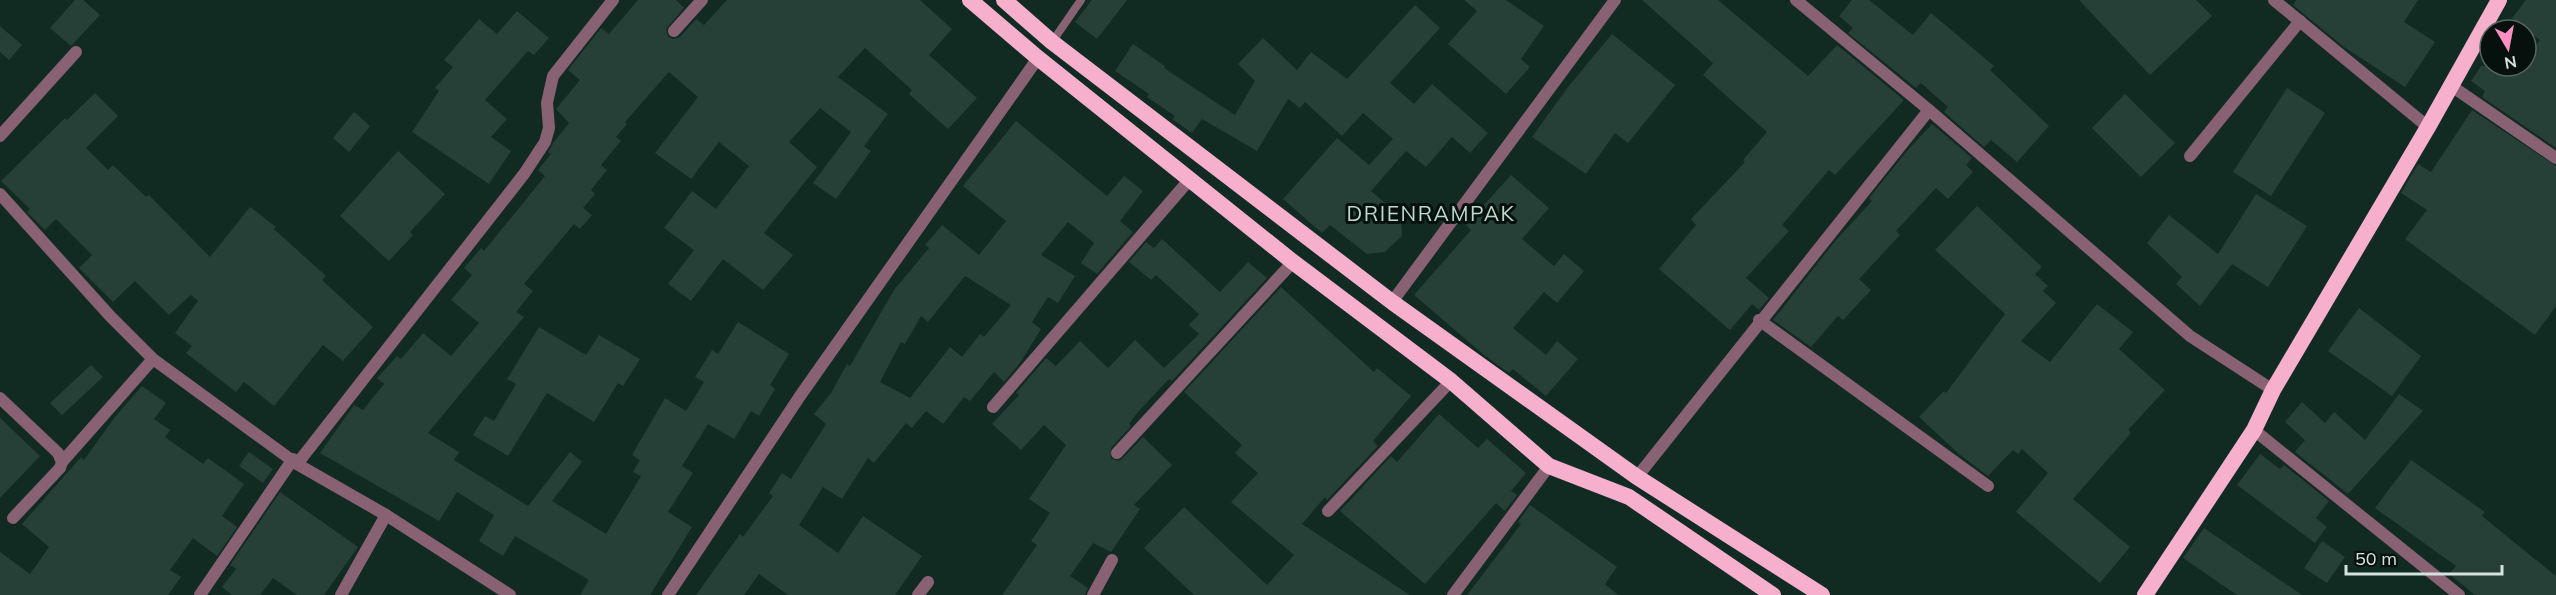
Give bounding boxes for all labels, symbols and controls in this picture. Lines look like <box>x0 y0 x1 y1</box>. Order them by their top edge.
north arrow <box>2478 18 2538 78</box>
text: N <box>2503 52 2518 74</box>
district label: DRIENRAMPAK <box>1347 200 1515 226</box>
scale bar <box>2346 538 2502 576</box>
text: 50 m <box>2355 547 2397 570</box>

